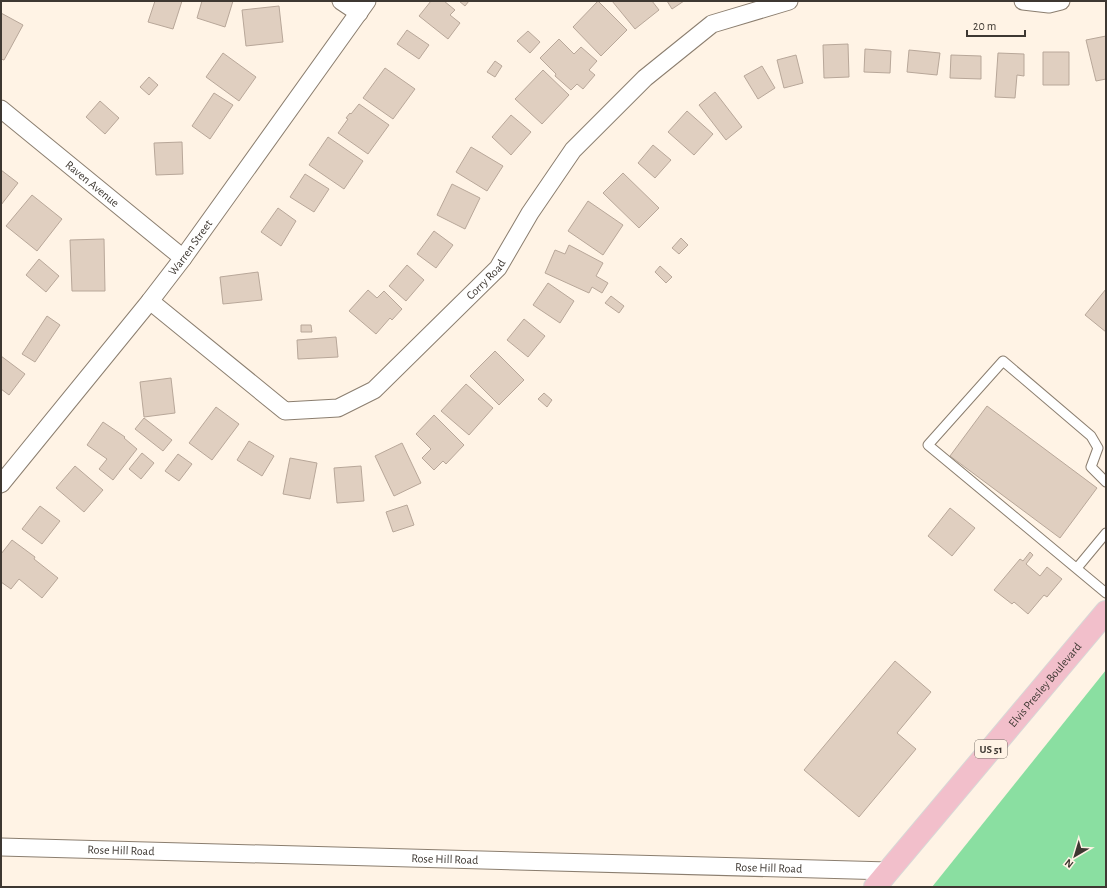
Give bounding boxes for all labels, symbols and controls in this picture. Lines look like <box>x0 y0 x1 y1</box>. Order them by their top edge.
scale bar <box>967 12 1025 38</box>
text: 20 m <box>973 20 996 32</box>
street label: Raven Avenue <box>63 158 121 209</box>
street label: Warren Street <box>166 217 214 277</box>
street label: Corry Road <box>464 257 508 302</box>
street label: Elvis Presley Boulevard <box>1006 640 1083 729</box>
road number: US 51 <box>975 740 1007 758</box>
north arrow <box>1055 836 1095 876</box>
street label: Rose Hill Road <box>87 843 155 857</box>
street label: Rose Hill Road <box>411 852 479 866</box>
text: N <box>1063 857 1076 870</box>
street label: Rose Hill Road <box>735 861 802 875</box>

